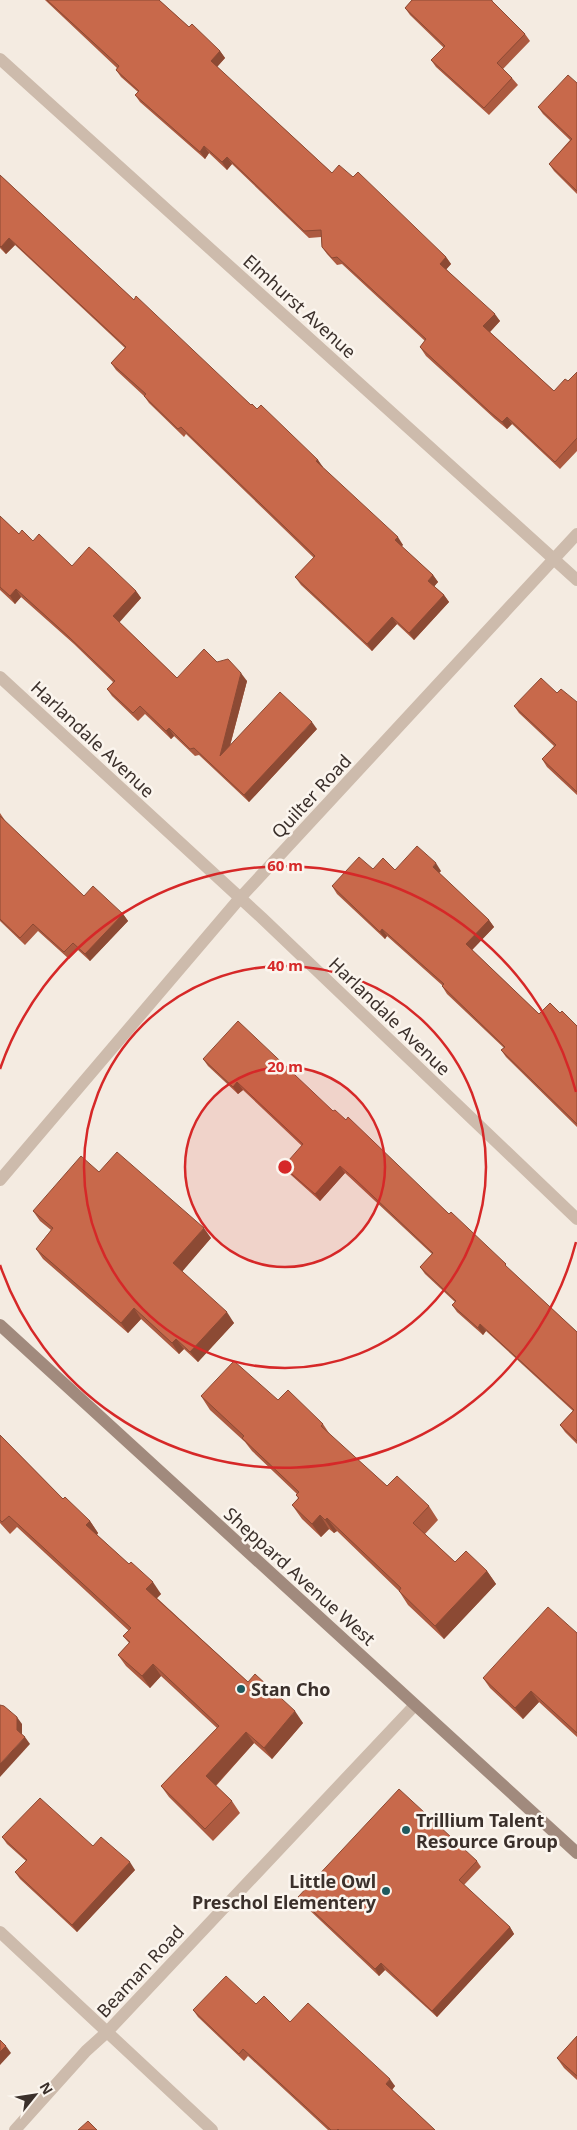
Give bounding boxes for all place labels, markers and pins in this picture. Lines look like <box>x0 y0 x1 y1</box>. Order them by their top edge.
centre of rings <box>276 1158 294 1176</box>
place label: Stan Cho <box>251 1677 330 1701</box>
marker: Stan Cho <box>235 1683 247 1695</box>
place label: Trillium Talent Resource Group <box>416 1808 558 1853</box>
marker: Trillium Talent Resource Group <box>400 1824 412 1836</box>
place label: Little Owl Preschol Elementery <box>192 1869 377 1914</box>
marker: Little Owl Preschol Elementery <box>380 1885 392 1897</box>

